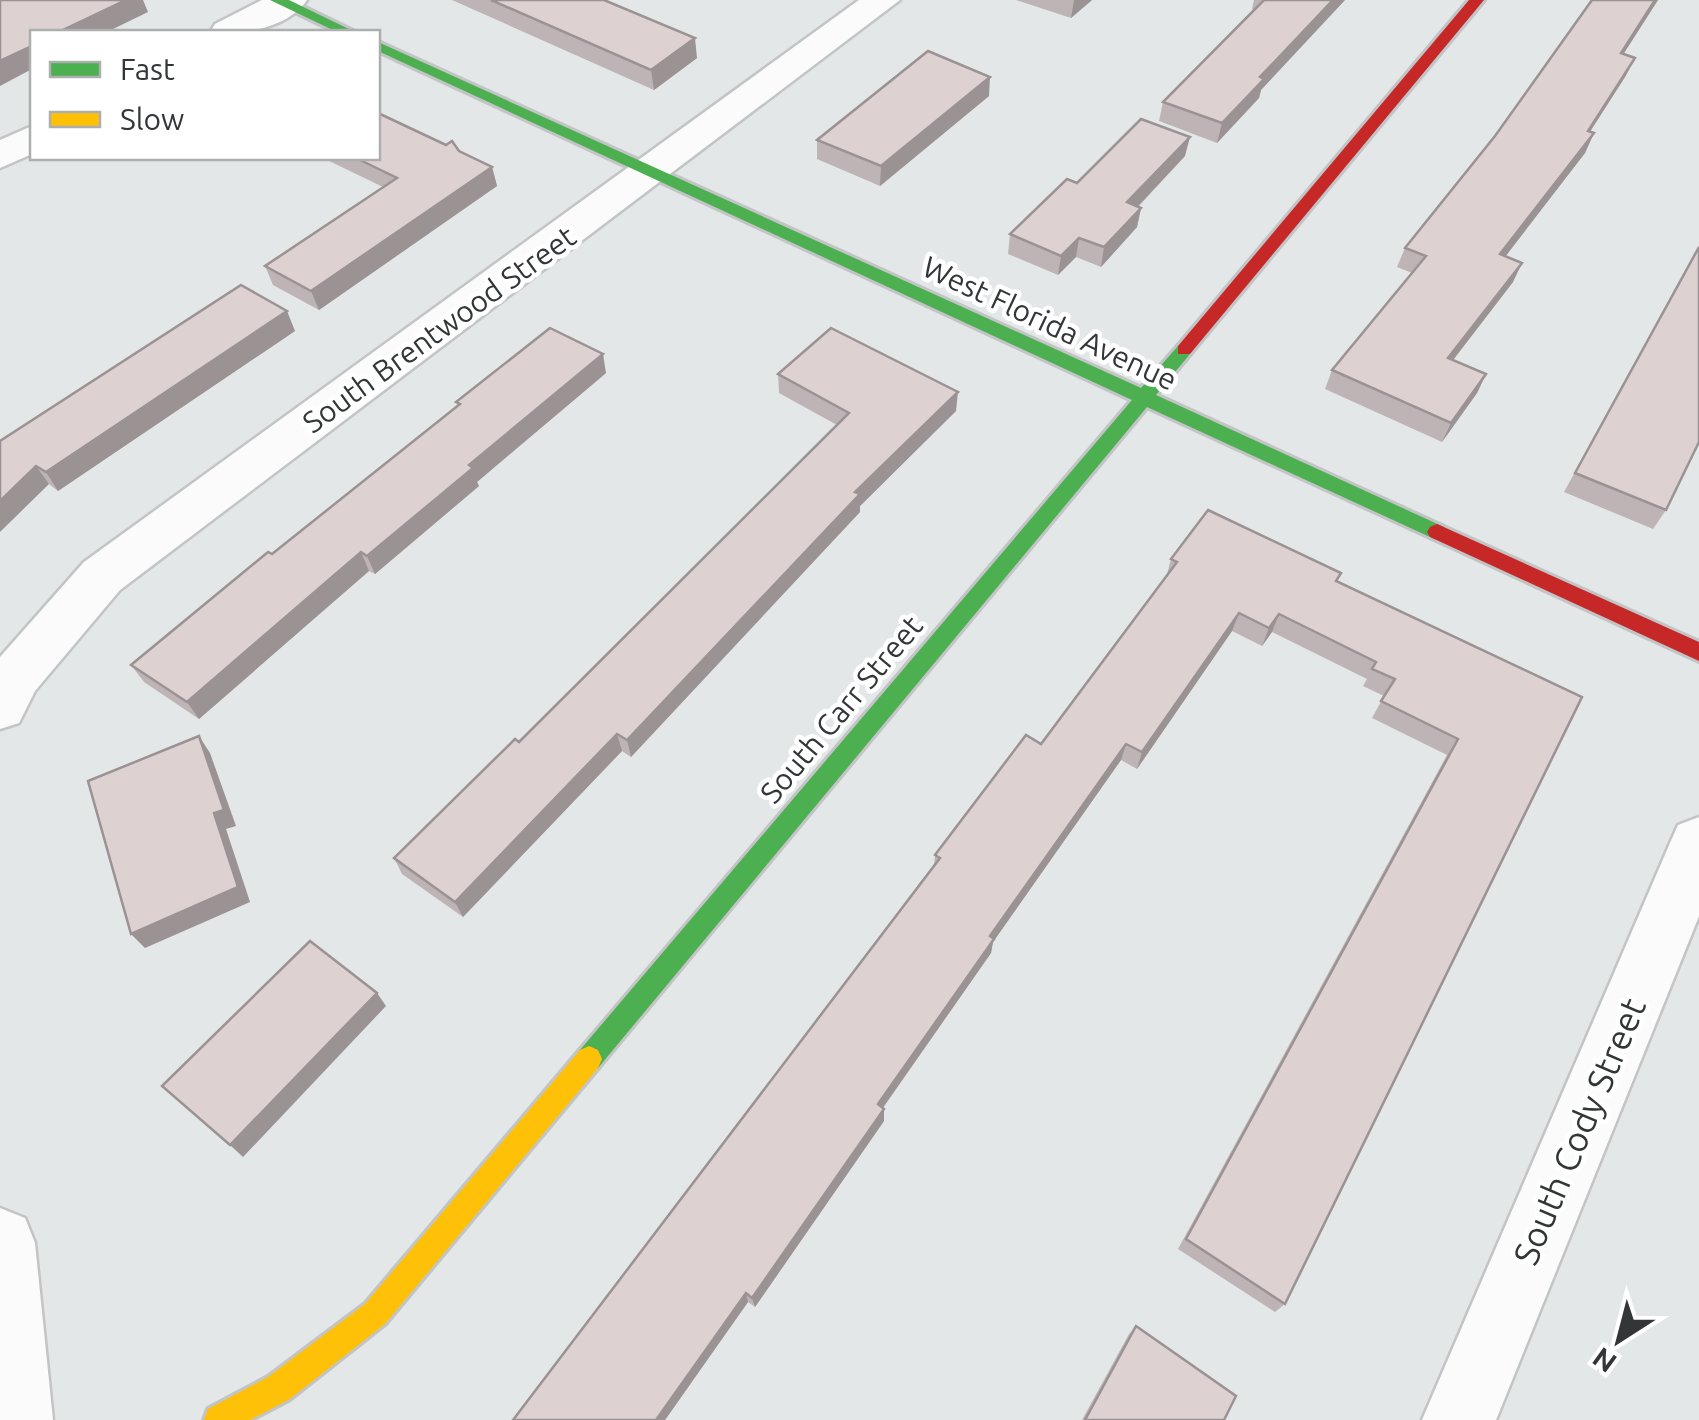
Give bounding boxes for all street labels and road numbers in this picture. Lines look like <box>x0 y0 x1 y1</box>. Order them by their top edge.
street label: South Brentwood Street <box>296 219 582 439</box>
street label: West Florida Avenue <box>918 249 1182 397</box>
street label: South Carr Street <box>753 609 929 809</box>
street label: South Cody Street <box>1505 992 1653 1270</box>

